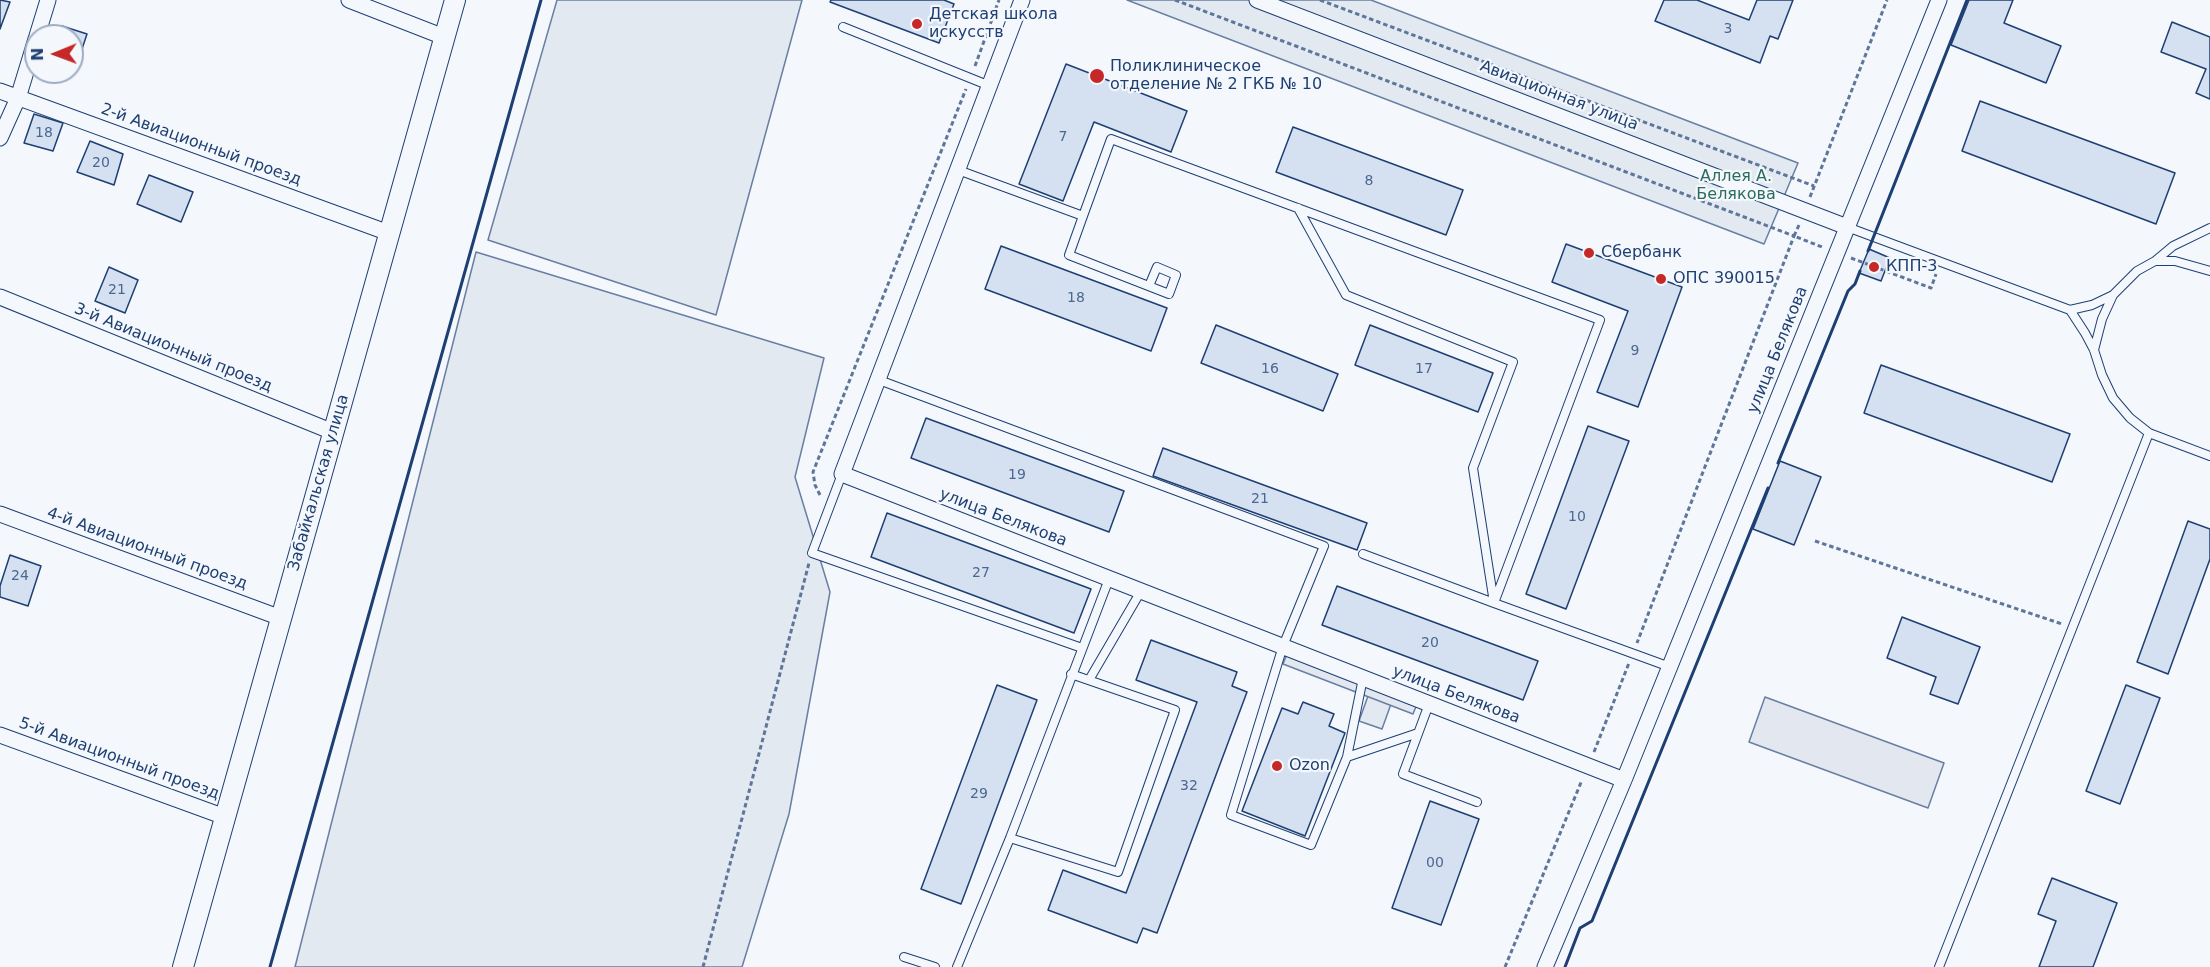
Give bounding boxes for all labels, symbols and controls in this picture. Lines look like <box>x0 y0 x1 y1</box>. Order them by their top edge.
place label: Детская школа искусств <box>929 5 1058 43</box>
marker: Детская школа искусств <box>910 17 924 31</box>
house number: 3 <box>1724 21 1732 37</box>
north arrow <box>24 24 84 84</box>
text: N <box>28 47 47 61</box>
place label: Поликлиническое отделение № 2 ГКБ № 10 <box>1110 57 1322 95</box>
street label: Авиационная улица <box>1477 57 1641 135</box>
marker: Поликлиническое отделение № 2 ГКБ № 10 <box>1088 67 1106 85</box>
street label: 2-й Авиационный проезд <box>98 100 304 190</box>
house number: 18 <box>35 125 53 141</box>
house number: 7 <box>1059 129 1067 145</box>
house number: 20 <box>92 155 110 171</box>
park label: Аллея А. Белякова <box>1696 167 1776 205</box>
house number: 8 <box>1365 173 1373 189</box>
place label: Сбербанк <box>1601 243 1682 263</box>
marker: Сбербанк <box>1582 246 1596 260</box>
place label: КПП-3 <box>1886 257 1937 277</box>
marker: КПП-3 <box>1867 260 1881 274</box>
place label: ОПС 390015 <box>1673 269 1775 289</box>
marker: ОПС 390015 <box>1654 272 1668 286</box>
house number: 21 <box>108 282 126 298</box>
street label: улица Белякова <box>1744 284 1812 416</box>
house number: 18 <box>1067 290 1085 306</box>
street label: 3-й Авиационный проезд <box>71 299 275 397</box>
house number: 9 <box>1631 343 1639 359</box>
house number: 16 <box>1261 361 1279 377</box>
house number: 17 <box>1415 361 1433 377</box>
street label: Забайкальская улица <box>285 392 353 574</box>
house number: 19 <box>1008 467 1026 483</box>
street label: улица Белякова <box>936 485 1070 551</box>
house number: 21 <box>1251 491 1269 507</box>
street label: 4-й Авиационный проезд <box>44 504 250 594</box>
house number: 10 <box>1568 509 1586 525</box>
house number: 27 <box>972 565 990 581</box>
house number: 24 <box>11 568 29 584</box>
house number: 20 <box>1421 635 1439 651</box>
street label: улица Белякова <box>1389 662 1523 728</box>
street label: 5-й Авиационный проезд <box>16 714 222 804</box>
place label: Ozon <box>1289 756 1330 776</box>
marker: Ozon <box>1270 759 1284 773</box>
house number: 32 <box>1180 778 1198 794</box>
house number: 29 <box>970 786 988 802</box>
house number: 00 <box>1426 855 1444 871</box>

